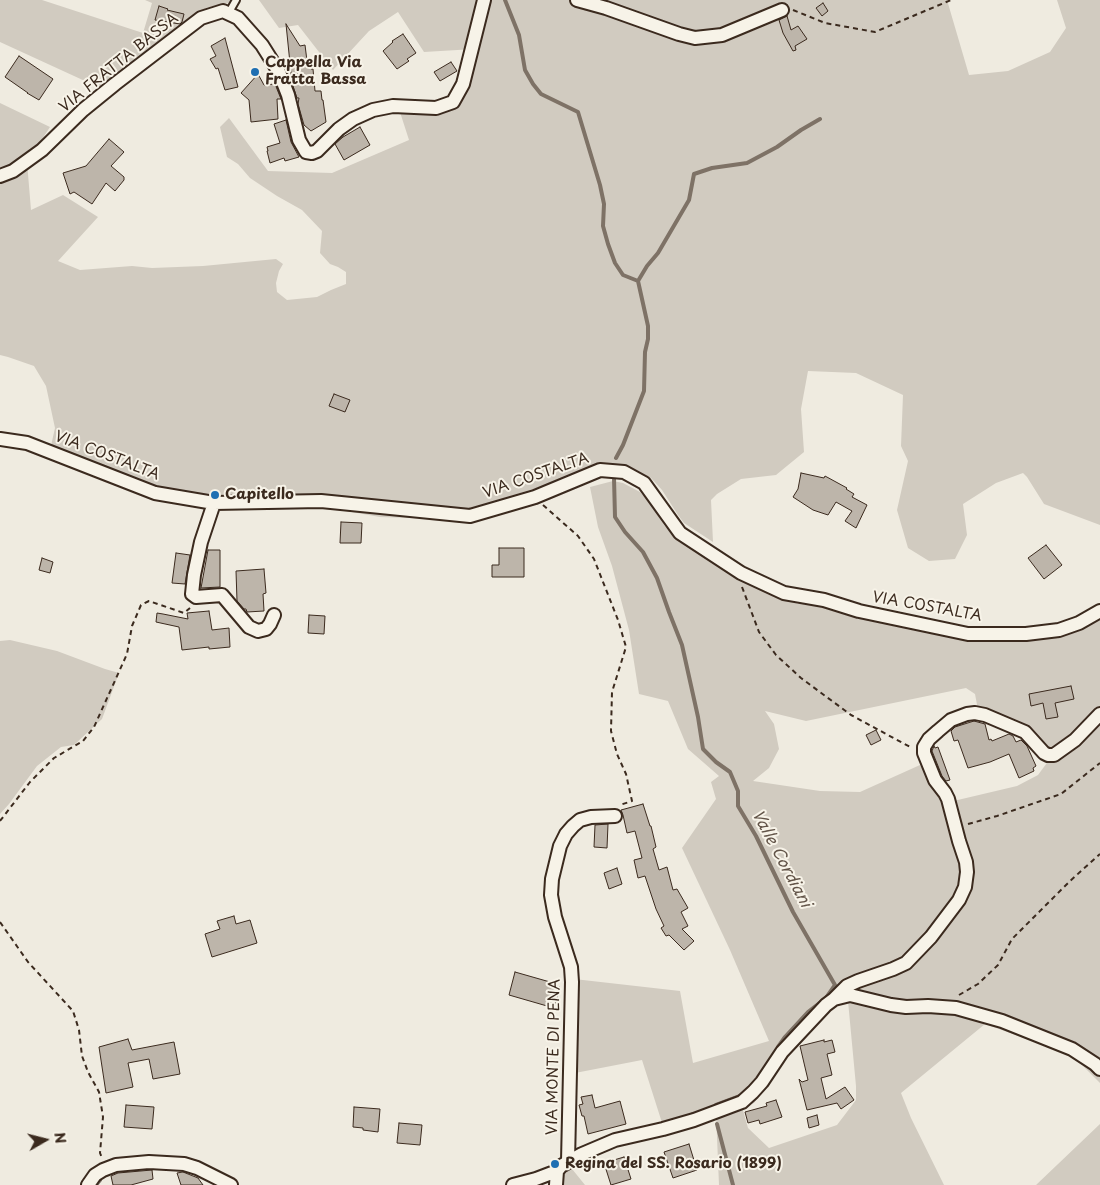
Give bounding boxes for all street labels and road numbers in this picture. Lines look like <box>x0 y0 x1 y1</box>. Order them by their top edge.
street label: VIA FRATTA BASSA <box>56 10 182 116</box>
street label: VIA COSTALTA <box>52 428 162 484</box>
street label: VIA COSTALTA <box>481 449 591 503</box>
street label: VIA COSTALTA <box>871 589 983 625</box>
street label: VIA MONTE DI PENA <box>544 979 564 1135</box>

